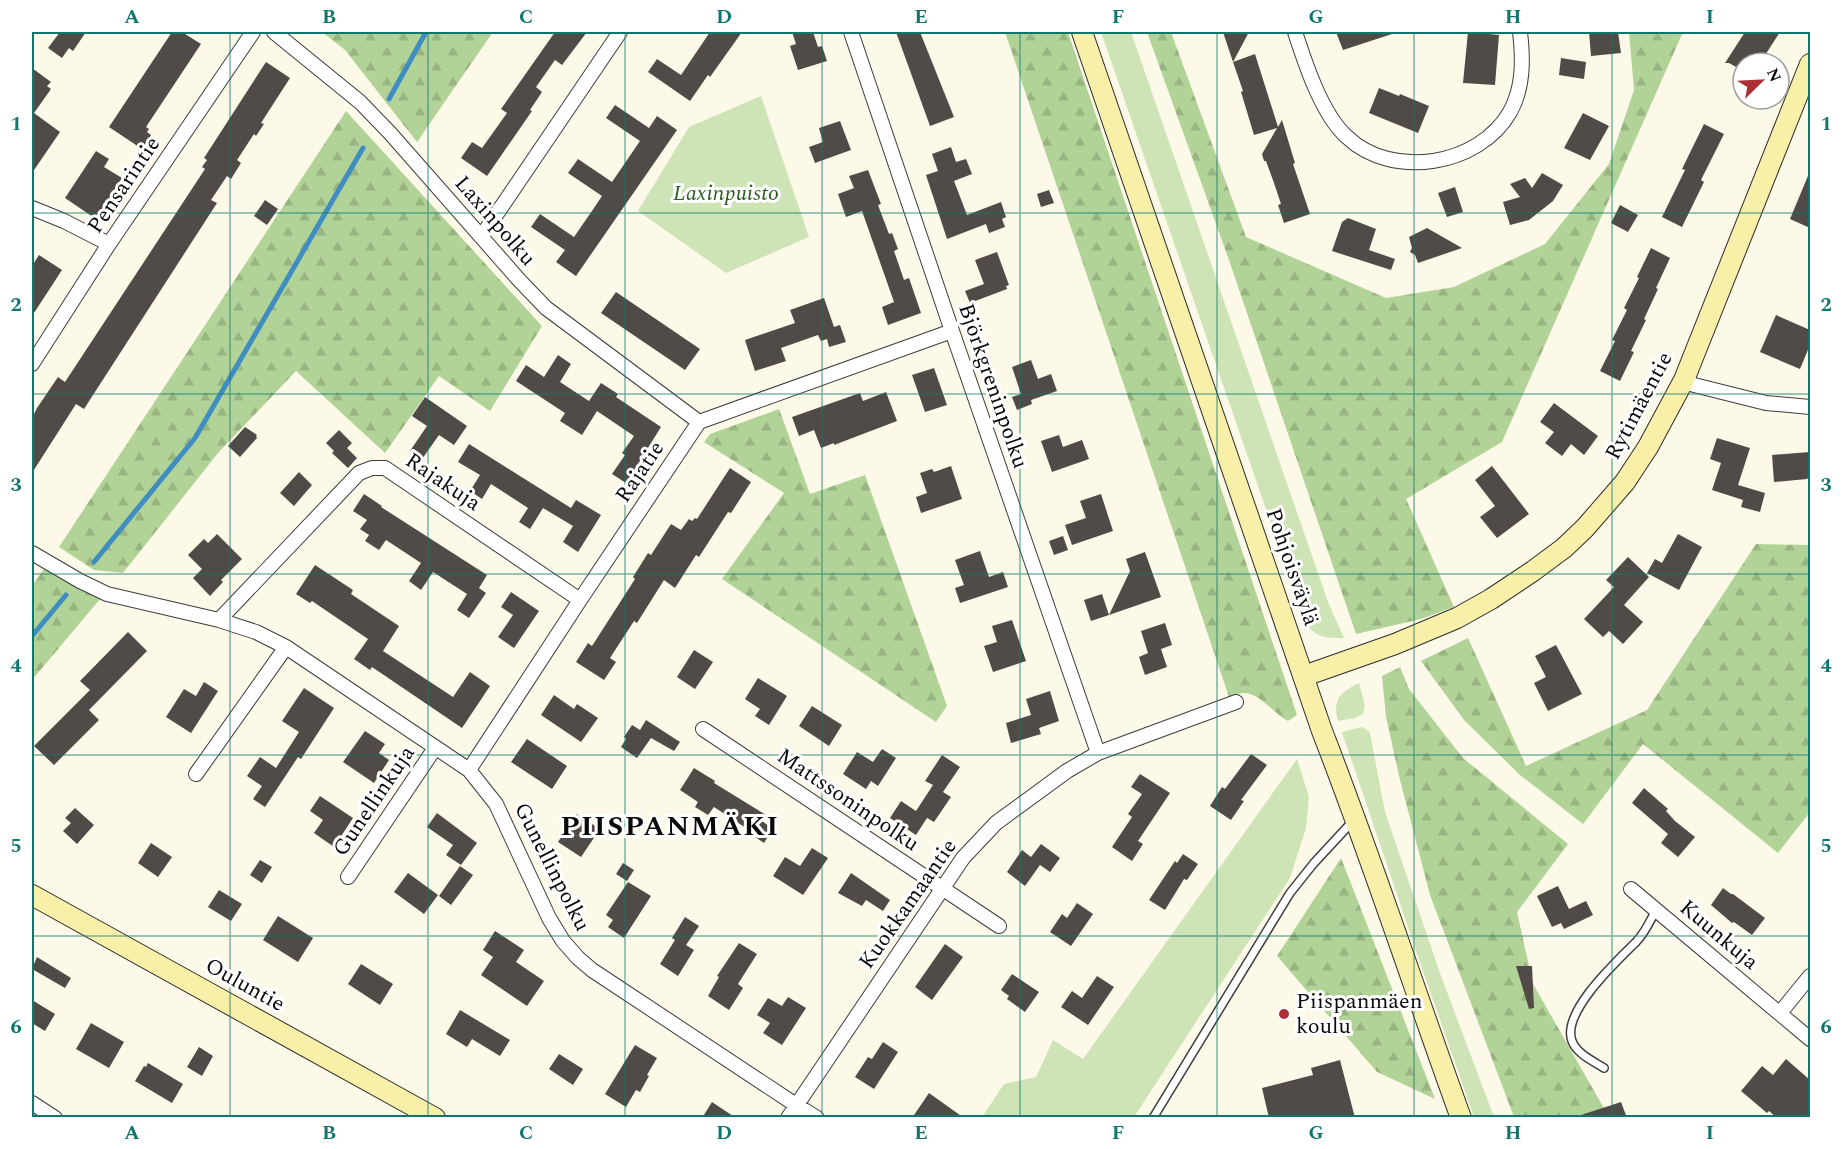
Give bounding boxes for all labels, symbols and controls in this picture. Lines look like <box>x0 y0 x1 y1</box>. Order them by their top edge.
text: A <box>124 2 140 32</box>
text: B <box>322 2 336 32</box>
text: C <box>519 2 533 32</box>
text: D <box>716 2 732 32</box>
text: E <box>914 2 928 32</box>
text: F <box>1112 2 1124 32</box>
text: G <box>1308 2 1324 32</box>
text: H <box>1505 2 1521 32</box>
text: I <box>1706 2 1714 32</box>
north arrow <box>1731 51 1791 111</box>
text: N <box>1760 64 1787 86</box>
text: 1 <box>10 109 22 139</box>
text: 1 <box>1820 109 1832 139</box>
street label: Pensarintie <box>79 130 169 240</box>
street label: Laxinpolku <box>446 168 544 274</box>
park label: Laxinpuisto <box>673 177 779 210</box>
text: 2 <box>10 290 22 320</box>
text: 2 <box>1820 290 1832 320</box>
street label: Björkgreninpolku <box>949 299 1037 473</box>
street label: Rytimäentie <box>1597 346 1681 466</box>
street label: Rajatie <box>607 434 673 510</box>
street label: Rajakuja <box>398 445 488 520</box>
text: 3 <box>10 470 22 500</box>
text: 3 <box>1820 470 1832 500</box>
street label: Pohjoisväylä <box>1256 504 1328 630</box>
text: 4 <box>10 651 22 681</box>
text: 4 <box>1820 651 1832 681</box>
street label: Gunellinkuja <box>325 739 423 863</box>
street label: Mattssoninpolku <box>770 740 926 860</box>
street label: Gunellinpolku <box>505 797 599 937</box>
district label: PIISPANMÄKI <box>560 805 780 848</box>
text: 5 <box>10 831 22 861</box>
text: 5 <box>1820 831 1832 861</box>
street label: Kuokkamaantie <box>851 832 965 976</box>
street label: Kuunkuja <box>1672 892 1766 978</box>
street label: Ouluntie <box>199 949 291 1021</box>
place label: Piispanmäen koulu <box>1296 985 1422 1043</box>
marker: Piispanmäen koulu <box>1277 1007 1291 1021</box>
text: 6 <box>10 1012 22 1042</box>
text: 6 <box>1820 1012 1832 1042</box>
text: A <box>124 1118 140 1148</box>
text: B <box>322 1118 336 1148</box>
text: C <box>519 1118 533 1148</box>
text: D <box>716 1118 732 1148</box>
text: E <box>914 1118 928 1148</box>
text: F <box>1112 1118 1124 1148</box>
text: G <box>1308 1118 1324 1148</box>
text: H <box>1505 1118 1521 1148</box>
text: I <box>1706 1118 1714 1148</box>

